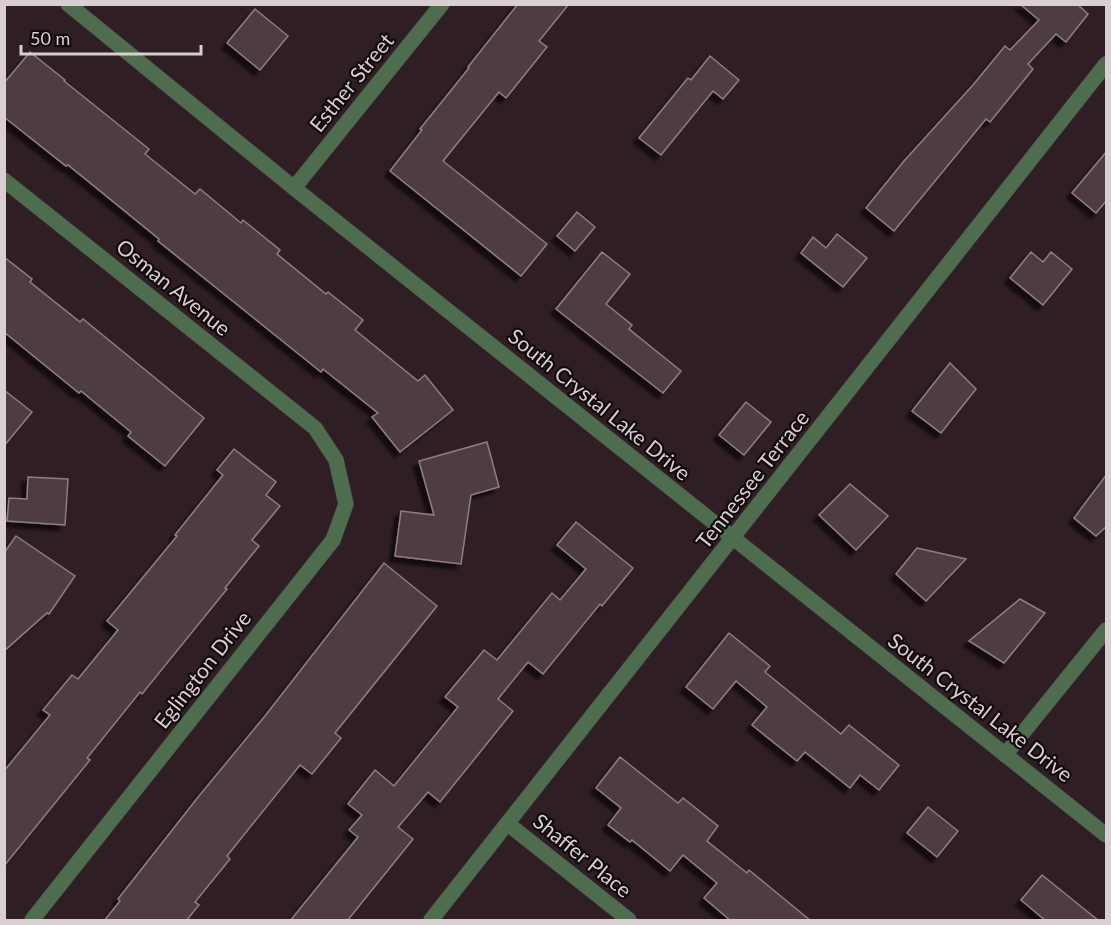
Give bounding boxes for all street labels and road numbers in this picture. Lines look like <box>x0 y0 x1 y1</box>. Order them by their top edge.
street label: Esther Street <box>304 27 398 136</box>
street label: Osman Avenue <box>112 233 236 340</box>
street label: South Crystal Lake Drive <box>504 323 696 485</box>
street label: Tennessee Terrace <box>690 405 813 553</box>
street label: Eglington Drive <box>148 605 255 733</box>
street label: South Crystal Lake Drive <box>884 627 1078 787</box>
street label: Shaffer Place <box>529 808 637 902</box>

